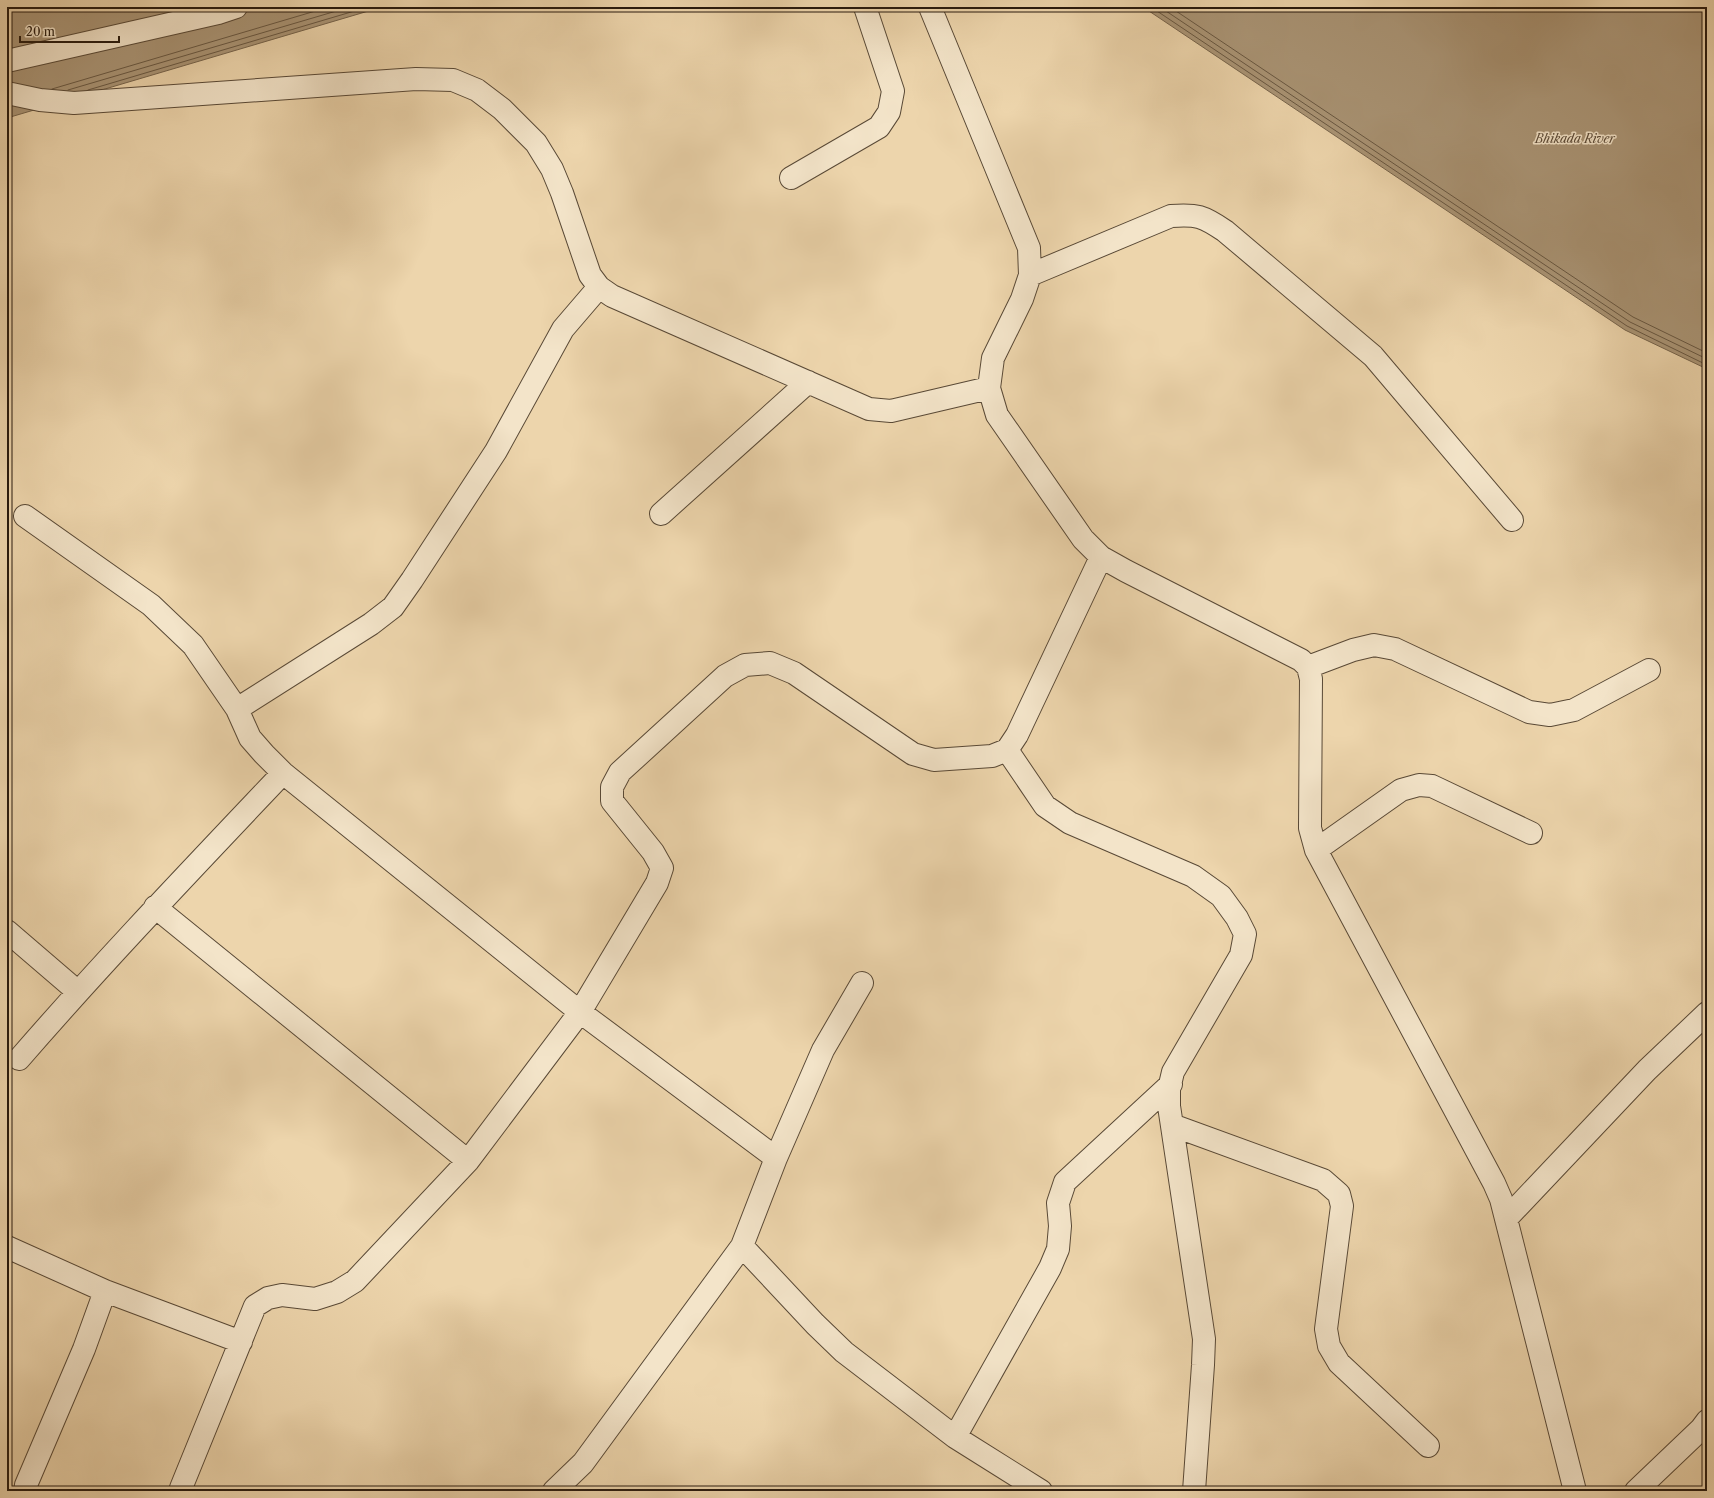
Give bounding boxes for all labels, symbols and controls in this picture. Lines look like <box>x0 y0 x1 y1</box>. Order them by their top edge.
scale bar <box>20 18 119 44</box>
text: 20 m <box>26 24 55 39</box>
water label: Bhikada River <box>1534 131 1616 146</box>

